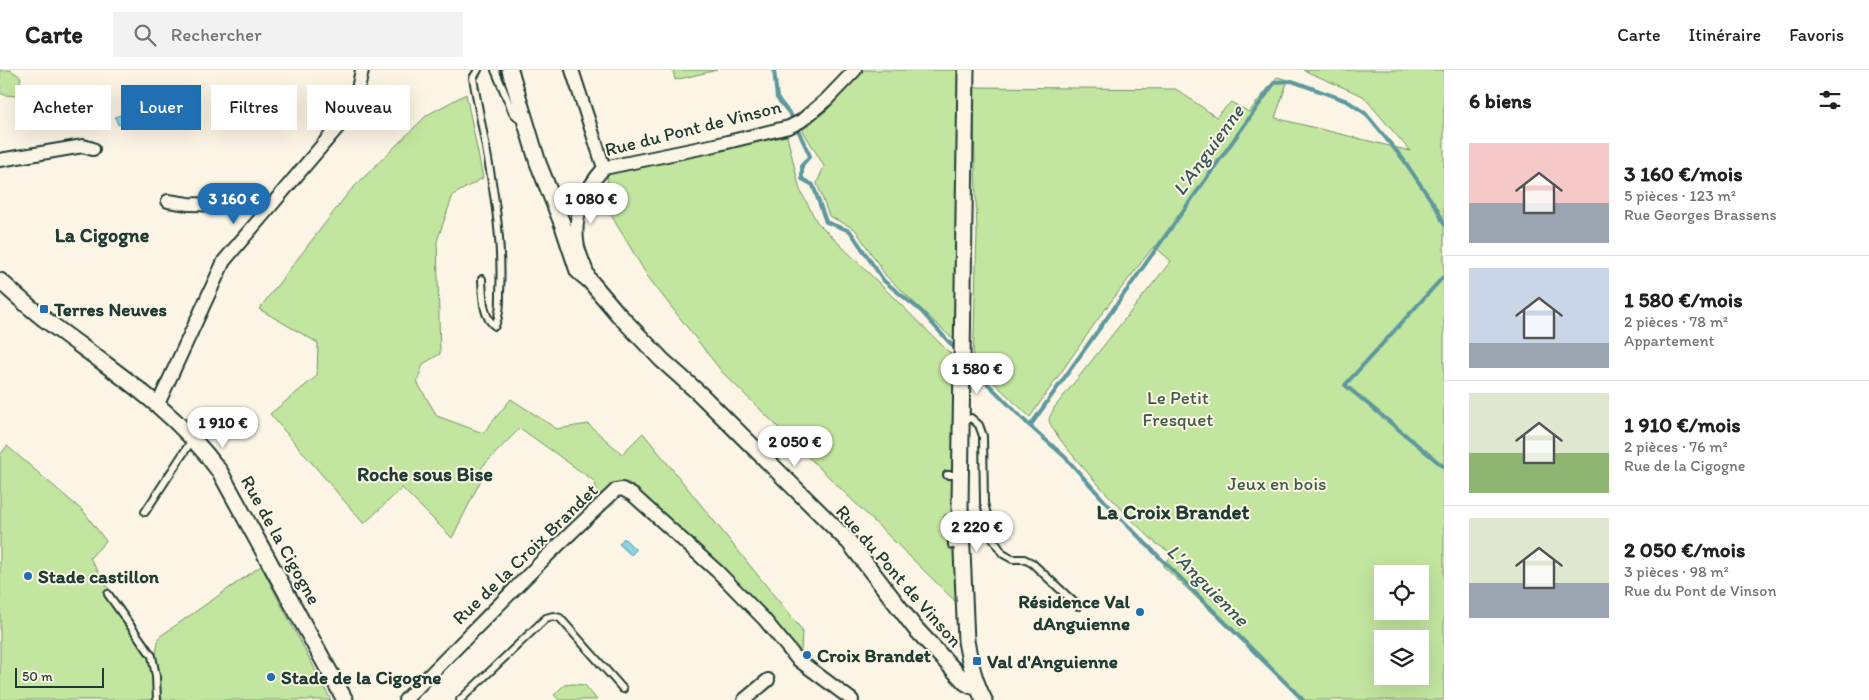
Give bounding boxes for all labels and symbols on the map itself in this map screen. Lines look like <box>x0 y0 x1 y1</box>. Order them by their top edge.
street label: Rue du Pont de Vinson <box>602 95 784 161</box>
water label: L'Anguienne <box>1167 99 1250 200</box>
pin: 3 160 € <box>188 182 280 225</box>
pin: 1 080 € <box>545 182 637 225</box>
district label: La Cigogne <box>55 223 150 248</box>
place label: Terres Neuves <box>53 298 168 321</box>
marker: Terres Neuves <box>38 303 50 315</box>
pin: 1 580 € <box>931 352 1023 395</box>
park label: Le Petit Fresquet <box>1142 386 1214 431</box>
pin: 1 910 € <box>177 406 269 449</box>
pin: 2 050 € <box>749 426 841 468</box>
district label: Roche sous Bise <box>357 462 493 486</box>
street label: Rue de la Cigogne <box>236 471 326 609</box>
park label: Jeux en bois <box>1228 472 1326 495</box>
street label: Rue de la Croix Brandet <box>448 479 602 629</box>
district label: La Croix Brandet <box>1097 499 1249 524</box>
street label: Rue du Pont de Vinson <box>831 500 967 652</box>
pin: 2 220 € <box>931 510 1023 553</box>
water label: L'Anguienne <box>1162 539 1255 632</box>
place label: Stade castillon <box>38 565 160 588</box>
marker: Stade castillon <box>22 570 34 582</box>
place label: Résidence Val dAnguienne <box>1018 590 1131 635</box>
marker: Résidence Val dAnguienne <box>1134 606 1146 618</box>
place label: Croix Brandet <box>817 644 931 667</box>
marker: Croix Brandet <box>801 649 813 661</box>
place label: Val d'Anguienne <box>987 650 1118 673</box>
marker: Val d'Anguienne <box>971 655 983 667</box>
scale bar <box>15 665 104 688</box>
place label: Stade de la Cigogne <box>281 666 441 689</box>
marker: Stade de la Cigogne <box>265 671 277 683</box>

